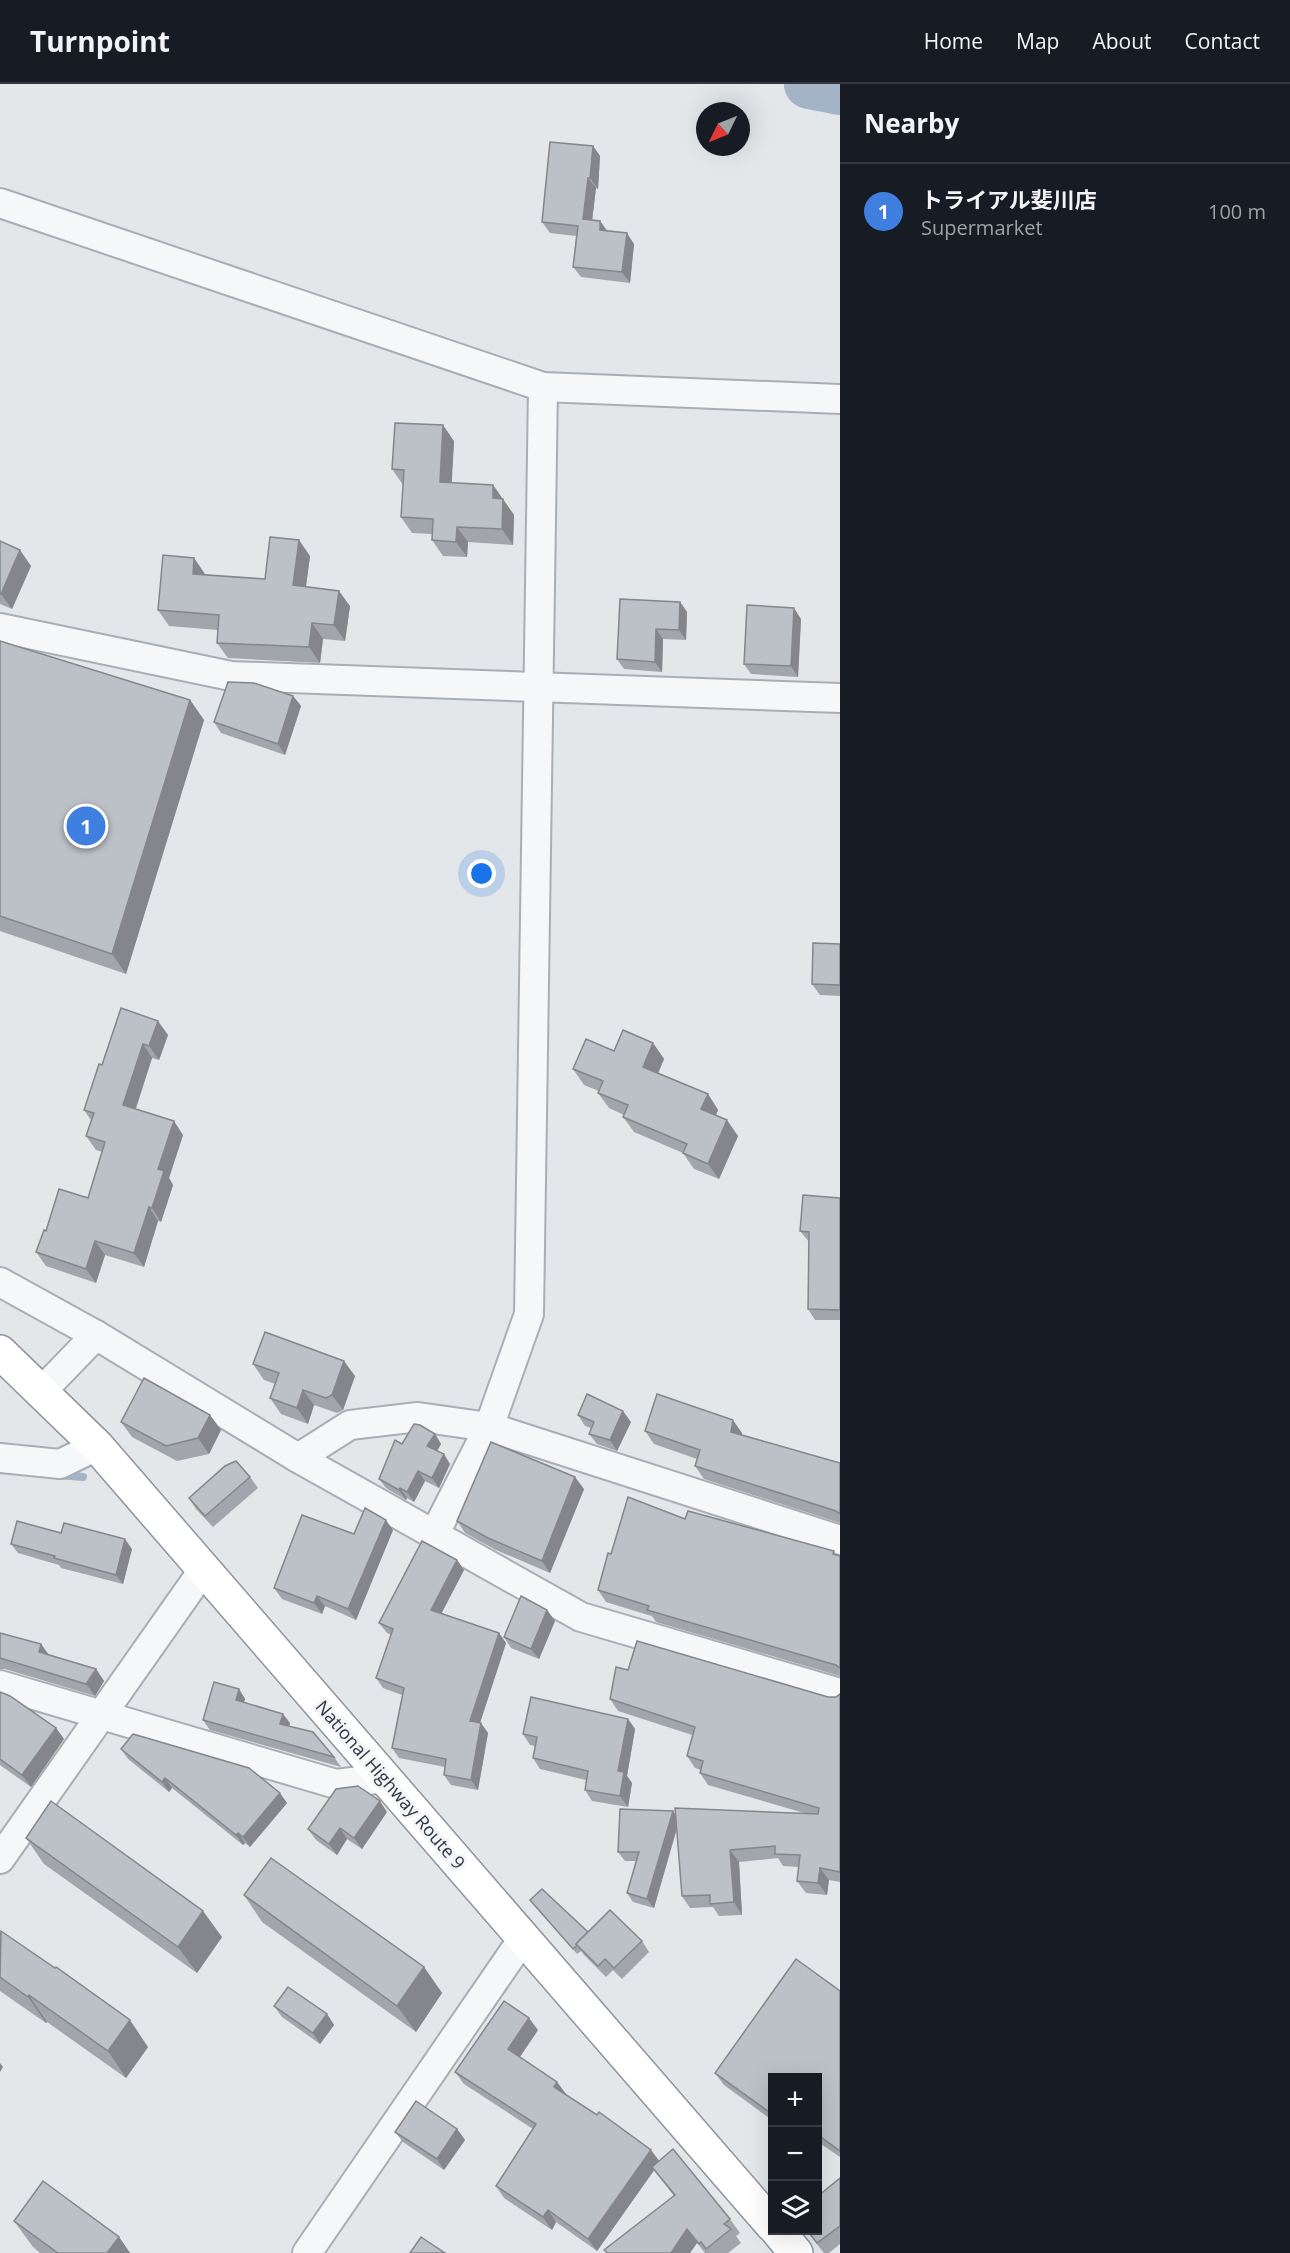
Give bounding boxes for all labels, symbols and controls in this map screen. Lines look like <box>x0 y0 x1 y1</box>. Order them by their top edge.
text: Turnpoint <box>30 22 170 60</box>
text: Home <box>924 27 983 55</box>
text: Map <box>1016 27 1059 55</box>
text: About <box>1092 27 1152 55</box>
text: Contact <box>1185 27 1260 55</box>
north arrow <box>696 102 750 156</box>
text: Nearby <box>864 105 959 141</box>
text: トライアル斐川店 <box>921 184 1097 214</box>
text: 1 <box>878 198 889 225</box>
text: 100 m <box>1208 198 1266 225</box>
text: Supermarket <box>921 214 1043 241</box>
pin: 1 <box>66 804 106 848</box>
your location <box>467 859 496 888</box>
street label: National Highway Route 9 <box>311 1695 471 1874</box>
map controls <box>768 2073 822 2235</box>
button: + <box>768 2073 822 2127</box>
button: − <box>768 2127 822 2181</box>
button: layers <box>768 2181 822 2235</box>

